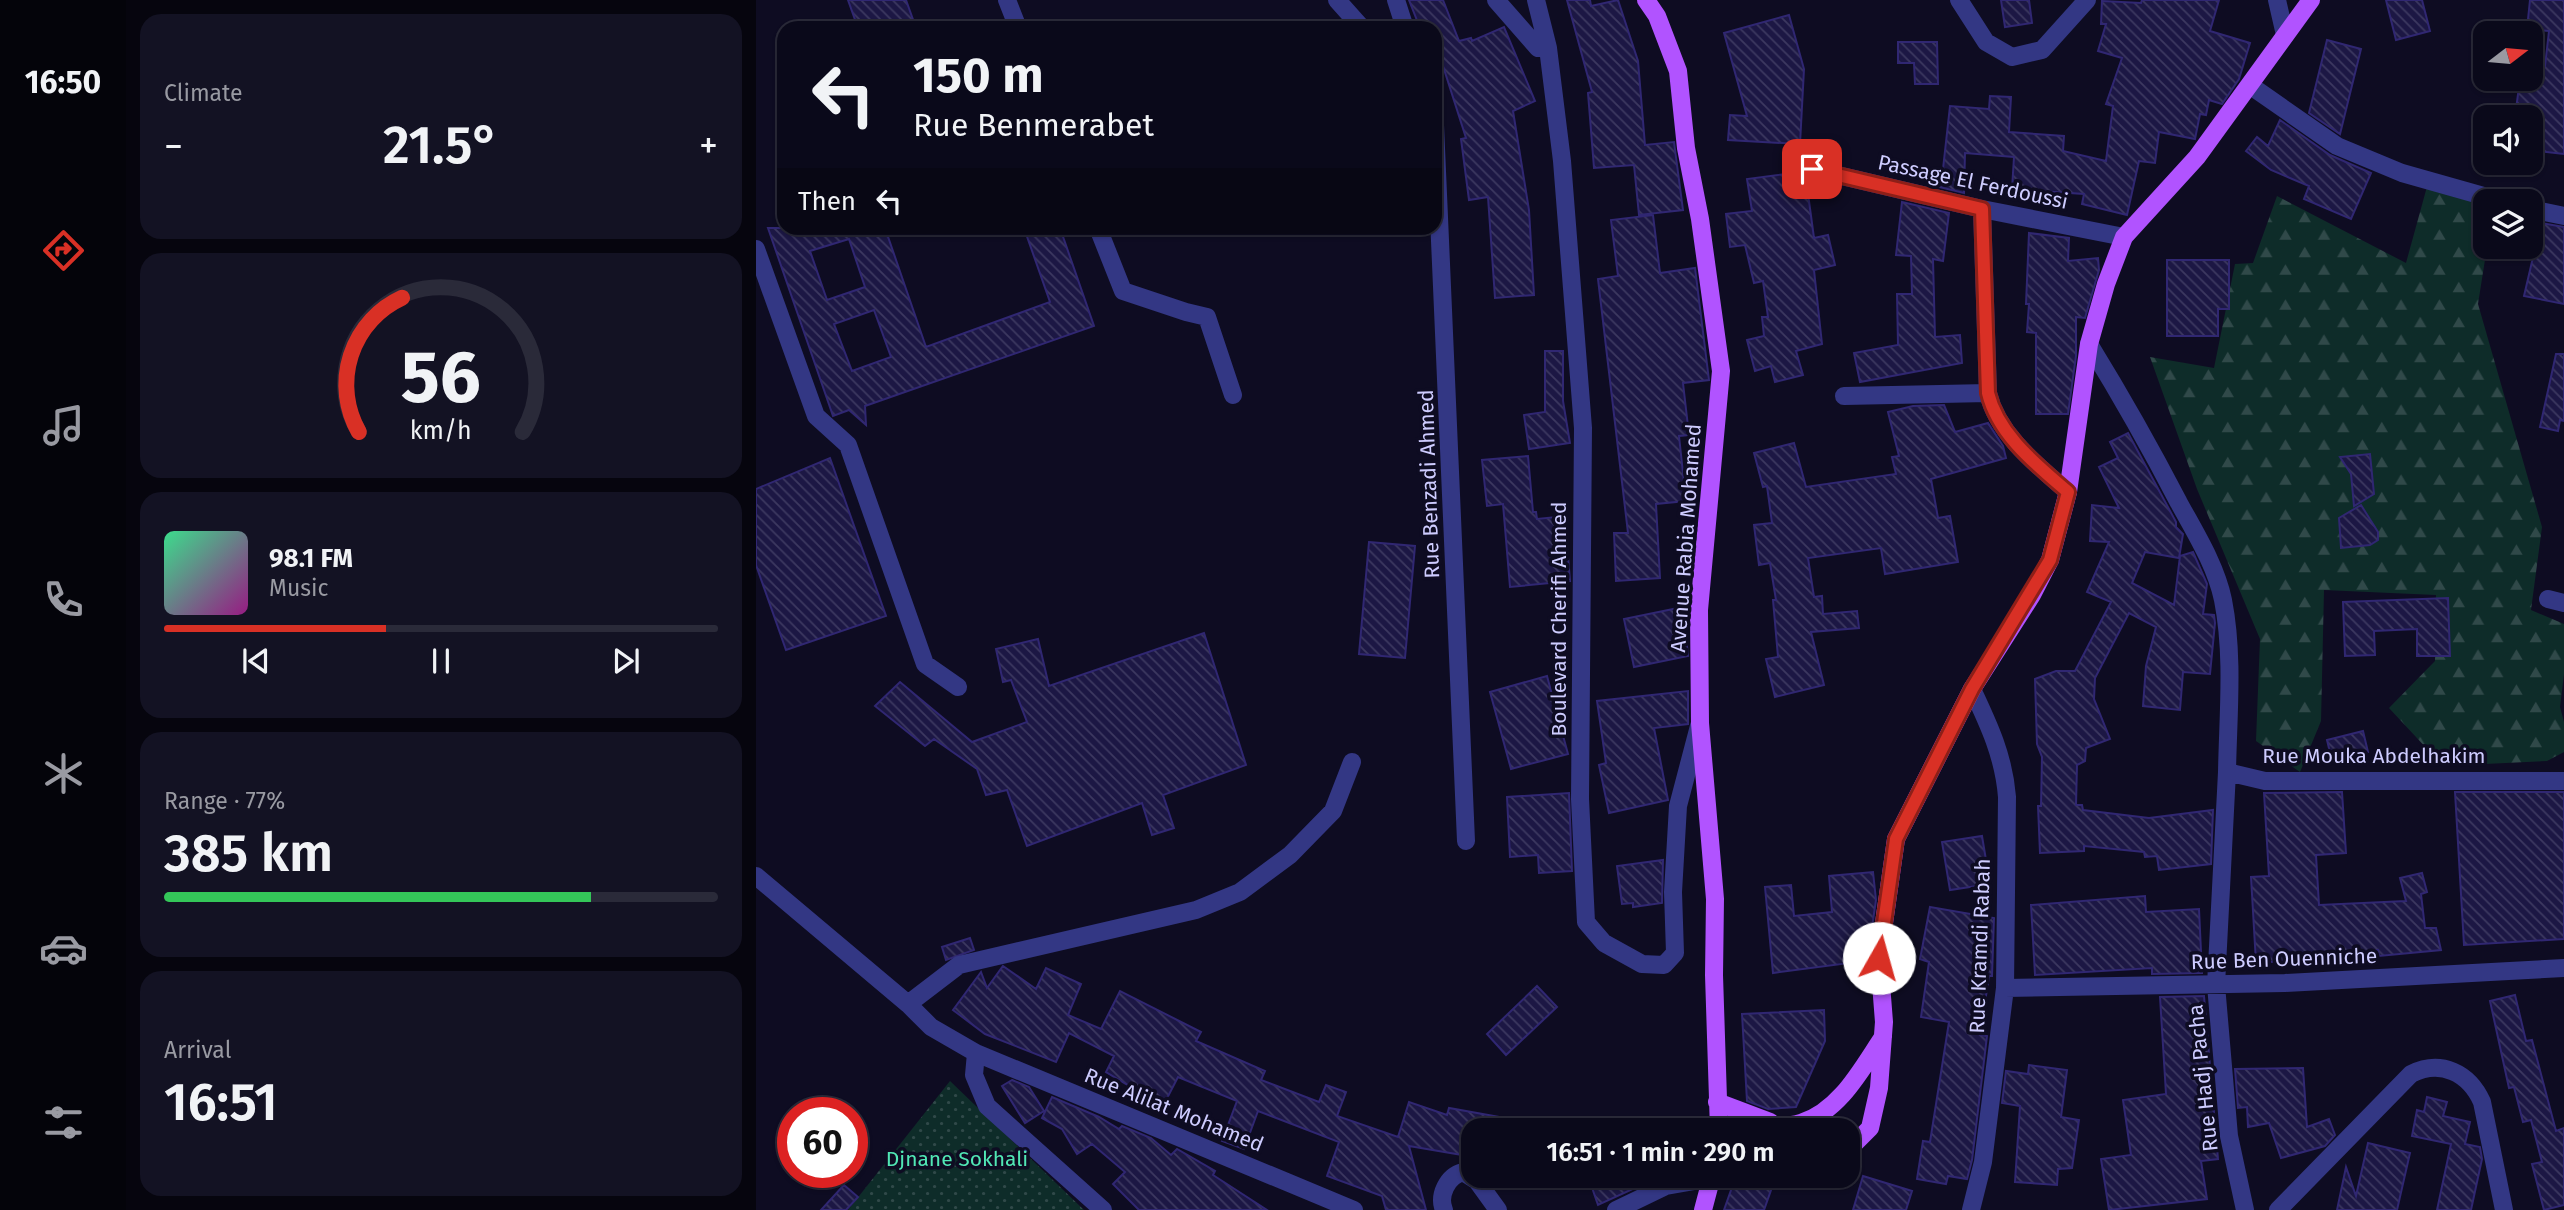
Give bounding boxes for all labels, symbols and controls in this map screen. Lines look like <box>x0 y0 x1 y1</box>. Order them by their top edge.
north arrow <box>2473 21 2543 91</box>
map controls <box>2473 21 2543 259</box>
text: 150 m <box>913 46 1044 105</box>
icon: left <box>798 49 889 140</box>
text: 16:50 <box>25 63 101 101</box>
text: Climate <box>164 79 243 107</box>
button: sound <box>2473 105 2543 175</box>
text: Rue Benmerabet <box>913 106 1154 144</box>
text: 21.5° <box>383 114 499 177</box>
text: − <box>164 123 183 169</box>
text: + <box>699 123 718 169</box>
pin <box>1782 139 1842 199</box>
street label: Passage El Ferdoussi <box>1875 149 2071 215</box>
icon: arrive <box>1793 150 1831 188</box>
icon: left <box>870 182 908 220</box>
text: Then <box>798 186 856 217</box>
button: layers <box>2473 189 2543 259</box>
icon: directions <box>39 226 88 275</box>
text: 56 <box>401 334 481 421</box>
street label: Rue Benzadi Ahmed <box>1413 389 1445 579</box>
icon: music <box>39 401 88 450</box>
text: km/h <box>410 416 472 446</box>
street label: Avenue Rabia Mohamed <box>1665 423 1707 653</box>
street label: Boulevard Cherifi Ahmed <box>1546 502 1572 737</box>
text: 98.1 FM <box>269 543 353 574</box>
text: Music <box>269 574 329 602</box>
icon: phone <box>39 575 88 624</box>
icon: previous <box>237 642 275 680</box>
icon: pause <box>422 642 460 680</box>
icon: next <box>607 642 645 680</box>
street label: Rue Mouka Abdelhakim <box>2262 743 2486 769</box>
icon: climate <box>39 749 88 798</box>
text: Range · 77% <box>164 787 285 815</box>
text: 385 km <box>164 822 333 885</box>
street label: Rue Kramdi Rabah <box>1964 858 1996 1034</box>
position arrow <box>1842 921 1916 995</box>
icon: car <box>39 924 88 973</box>
street label: Rue Ben Ouenniche <box>2190 943 2378 975</box>
street label: Rue Hadj Pacha <box>2182 1003 2224 1153</box>
text: Arrival <box>164 1036 231 1064</box>
street label: Rue Alilat Mohamed <box>1081 1062 1267 1158</box>
text: 16:51 <box>164 1071 278 1134</box>
speed limit sign: 60 <box>777 1097 868 1188</box>
icon: filters <box>39 1098 88 1147</box>
text: 16:51 · 1 min · 290 m <box>1546 1137 1775 1168</box>
park label: Djnane Sokhali <box>886 1146 1028 1172</box>

